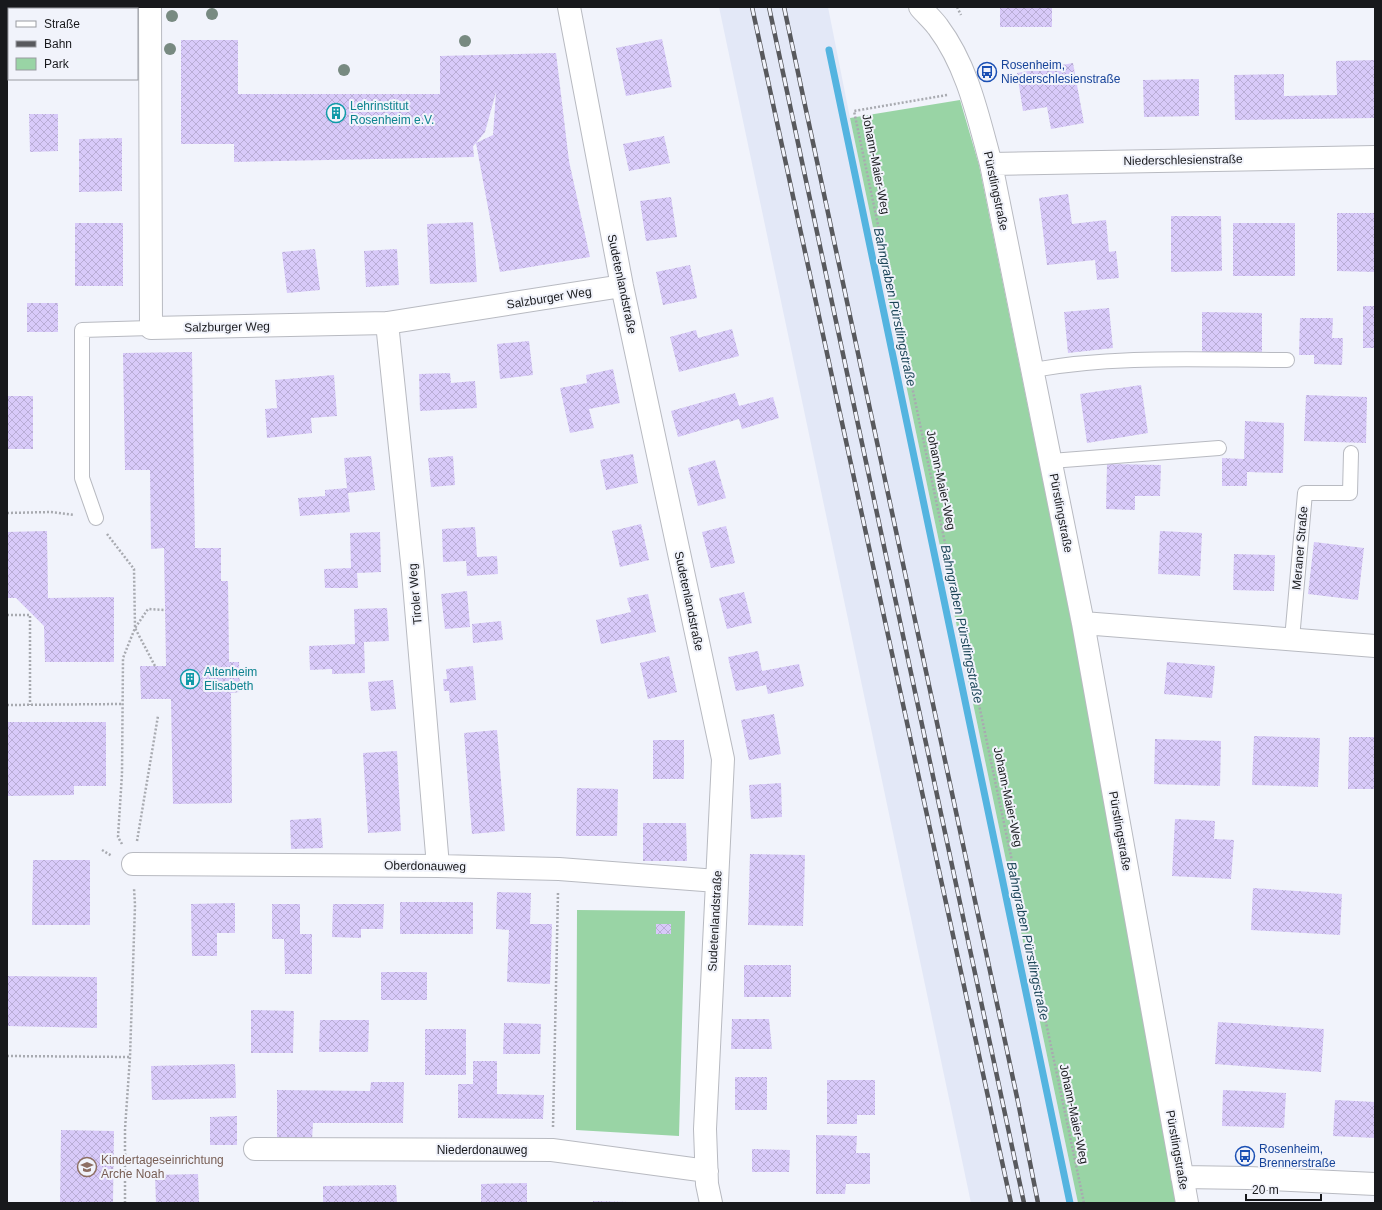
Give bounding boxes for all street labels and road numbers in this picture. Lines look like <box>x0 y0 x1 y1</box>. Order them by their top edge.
street label: Johann-Maier-Weg <box>859 113 893 215</box>
street label: Pürstlingstraße <box>981 150 1011 232</box>
street label: Niederschlesienstraße <box>1123 152 1243 168</box>
street label: Sudetenlandstraße <box>605 233 639 335</box>
street label: Salzburger Weg <box>506 284 592 312</box>
street label: Salzburger Weg <box>184 319 270 335</box>
street label: Johann-Maier-Weg <box>924 429 958 531</box>
street label: Pürstlingstraße <box>1046 472 1076 554</box>
street label: Meraner Straße <box>1289 505 1311 590</box>
street label: Sudetenlandstraße <box>672 550 706 652</box>
street label: Tiroler Weg <box>405 563 425 625</box>
street label: Johann-Maier-Weg <box>991 746 1025 848</box>
street label: Pürstlingstraße <box>1106 790 1134 872</box>
street label: Oberdonauweg <box>384 858 466 874</box>
street label: Sudetenlandstraße <box>705 870 725 972</box>
street label: Johann-Maier-Weg <box>1057 1063 1091 1165</box>
street label: Pürstlingstraße <box>1163 1109 1191 1191</box>
street label: Niederdonauweg <box>437 1143 527 1157</box>

